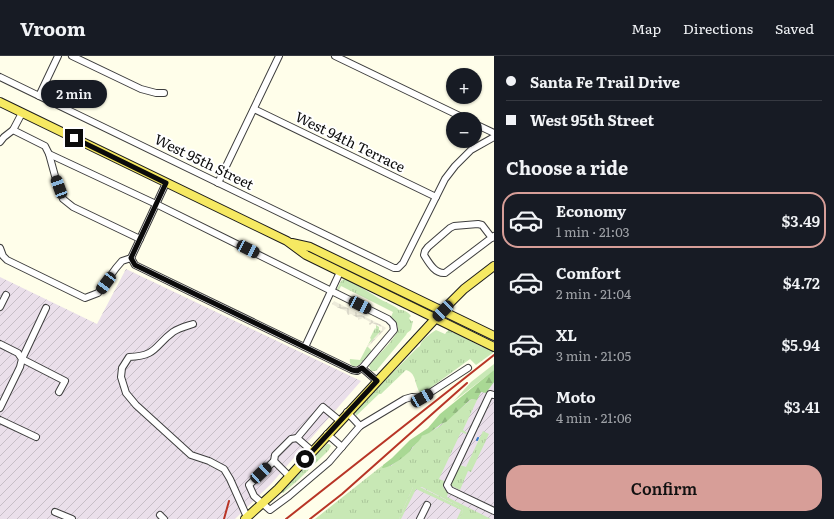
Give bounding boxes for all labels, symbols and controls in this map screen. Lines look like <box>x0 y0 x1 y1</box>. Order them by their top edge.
text: Vroom <box>20 14 86 42</box>
text: Map <box>631 18 661 38</box>
text: Directions <box>683 18 753 38</box>
text: Saved <box>775 18 814 38</box>
map controls <box>446 68 482 148</box>
button: + <box>446 68 482 104</box>
text: Santa Fe Trail Drive <box>530 70 680 93</box>
callout: 2 min <box>41 80 107 108</box>
text: 2 min <box>56 84 92 103</box>
street label: West 94th Terrace <box>292 106 409 176</box>
text: West 95th Street <box>530 108 654 131</box>
button: − <box>446 112 482 148</box>
street label: West 95th Street <box>152 128 258 194</box>
route end <box>65 129 83 147</box>
text: Choose a ride <box>506 154 628 181</box>
car <box>49 174 69 200</box>
text: Economy <box>556 199 626 222</box>
icon: car <box>508 202 544 238</box>
text: $3.49 <box>782 209 820 232</box>
text: 1 min · 21:03 <box>556 222 630 241</box>
car <box>235 238 261 260</box>
text: Comfort <box>556 261 621 284</box>
icon: car <box>508 264 544 300</box>
car <box>94 270 118 296</box>
text: $4.72 <box>783 271 820 294</box>
text: 2 min · 21:04 <box>556 284 631 303</box>
car <box>347 294 373 316</box>
car <box>430 298 456 324</box>
text: XL <box>556 323 577 346</box>
icon: car <box>508 326 544 362</box>
text: $5.94 <box>781 333 820 356</box>
text: 3 min · 21:05 <box>556 346 631 365</box>
text: Moto <box>556 385 596 408</box>
car <box>409 387 435 409</box>
icon: car <box>508 388 544 424</box>
text: $3.41 <box>784 395 820 418</box>
text: 4 min · 21:06 <box>556 408 632 427</box>
route start <box>296 450 314 468</box>
car <box>248 460 274 486</box>
button: Confirm <box>506 465 822 511</box>

